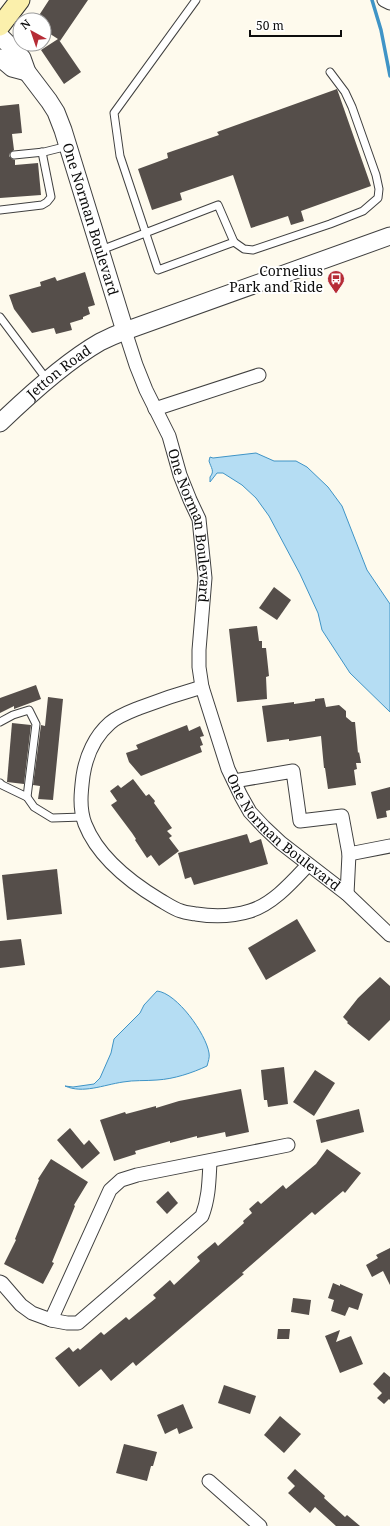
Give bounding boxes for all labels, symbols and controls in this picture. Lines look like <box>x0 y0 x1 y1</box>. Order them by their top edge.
north arrow <box>12 12 52 52</box>
scale bar <box>250 12 341 38</box>
text: N <box>17 15 34 32</box>
text: 50 m <box>256 17 284 34</box>
street label: One Norman Boulevard <box>58 140 124 298</box>
place label: Cornelius Park and Ride <box>229 261 323 296</box>
bus stop icon: Cornelius Park and Ride <box>326 269 346 294</box>
street label: Jetton Road <box>21 340 95 404</box>
street label: One Norman Boulevard <box>164 446 215 604</box>
street label: One Norman Boulevard <box>223 770 345 895</box>

